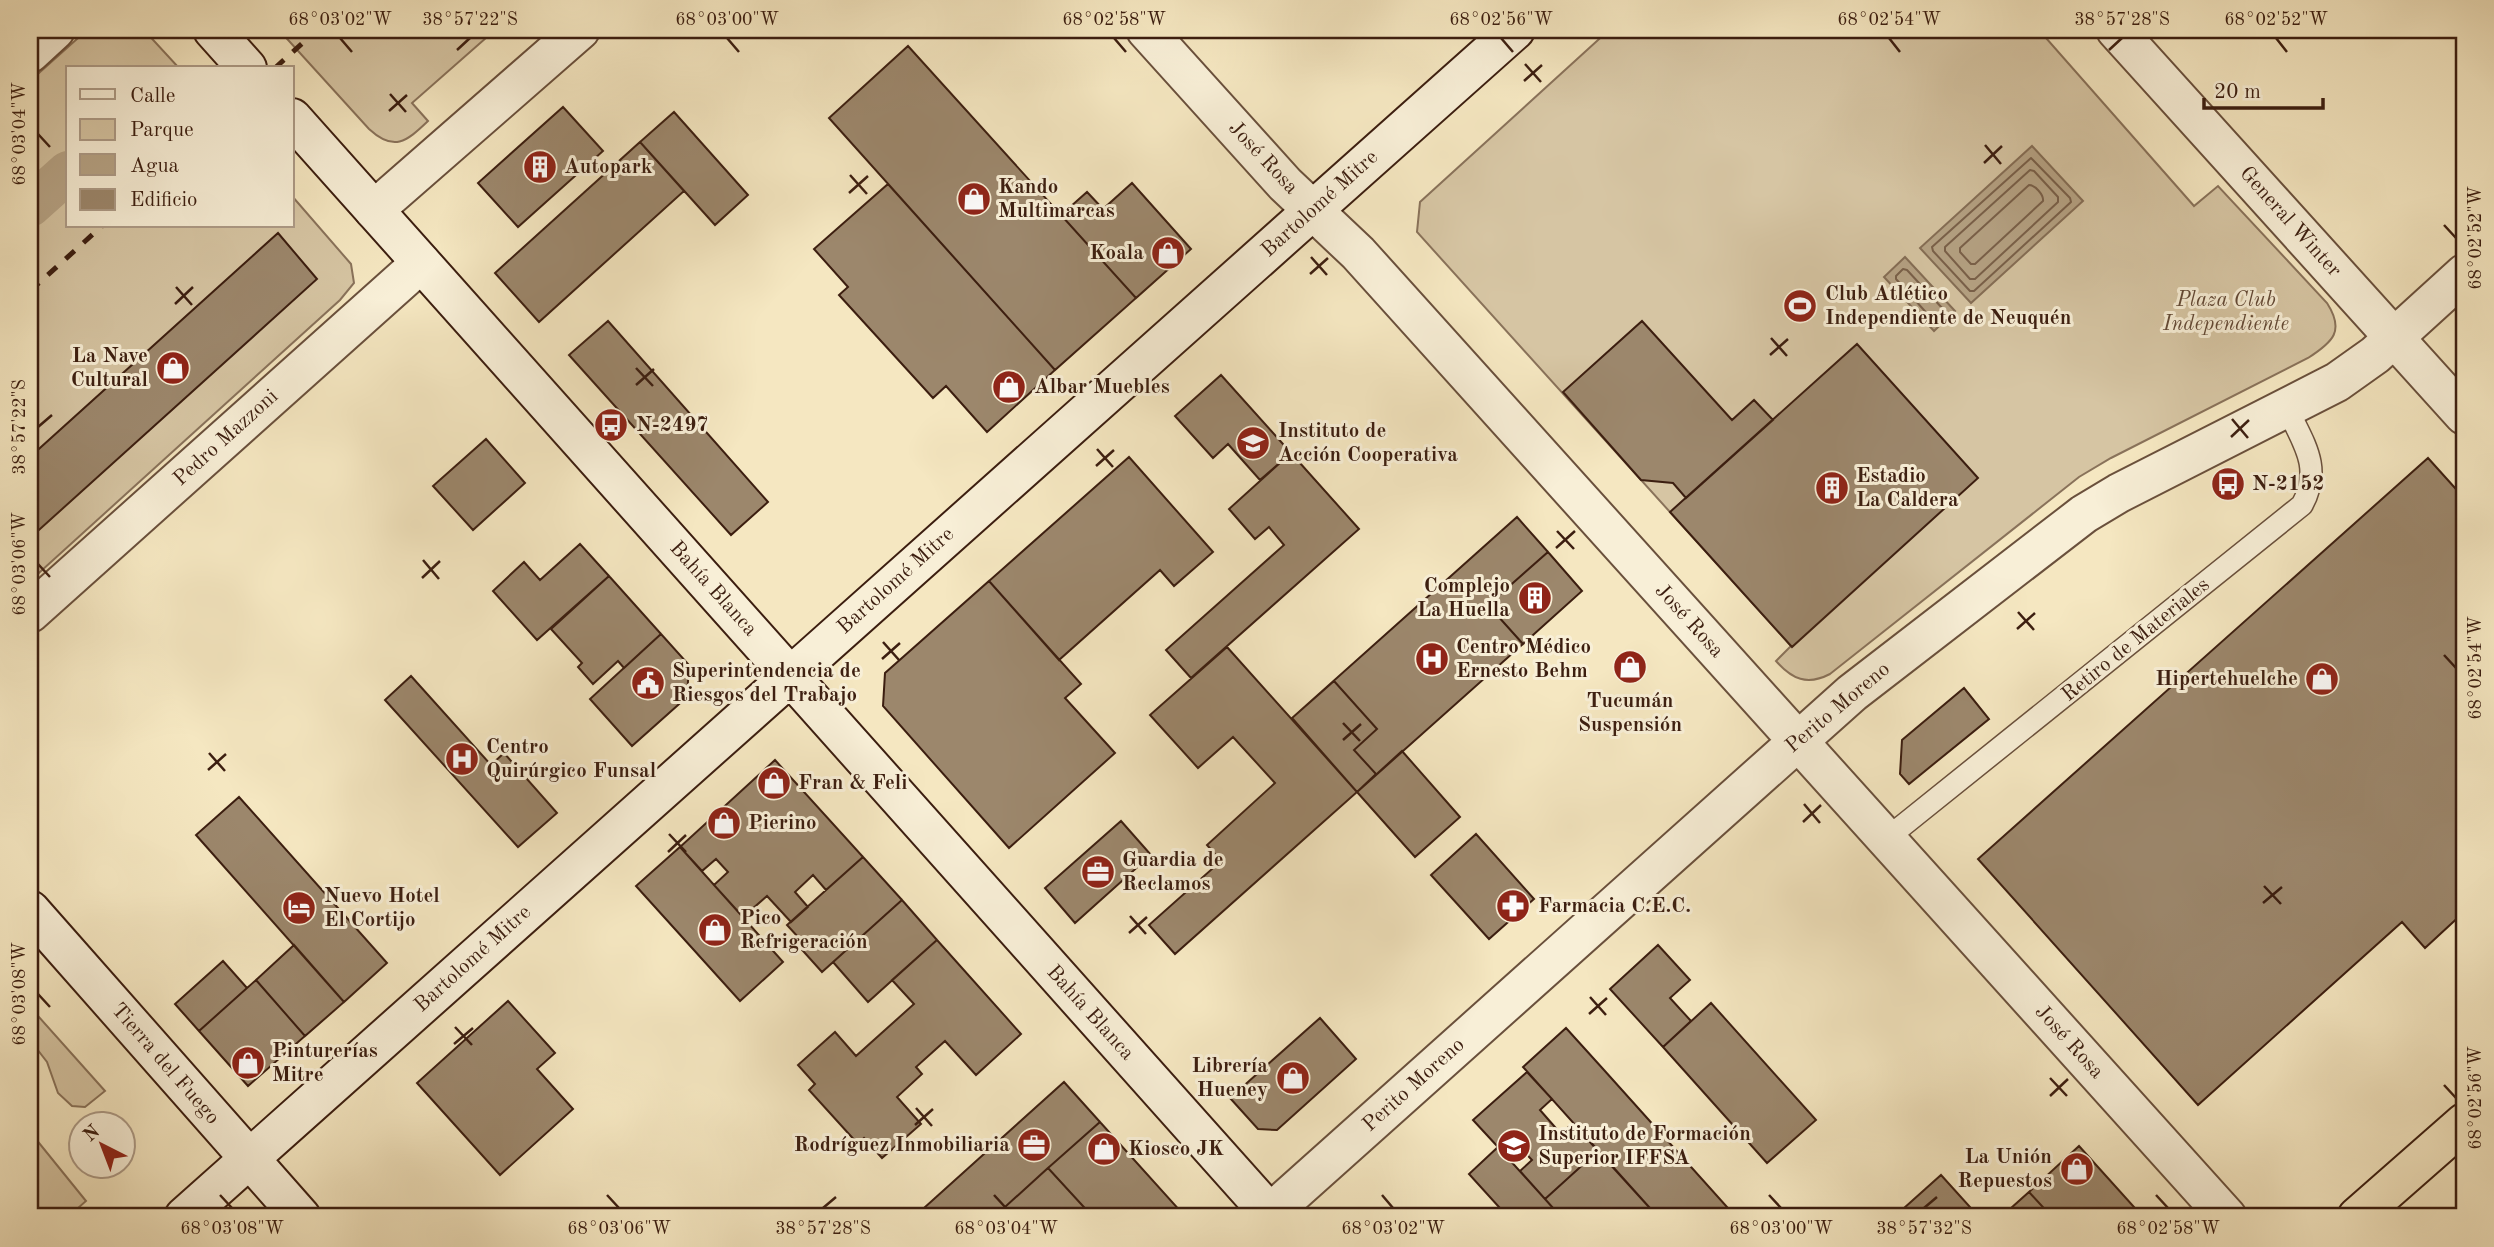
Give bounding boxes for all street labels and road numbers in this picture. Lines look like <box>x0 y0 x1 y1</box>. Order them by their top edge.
street label: José Rosa <box>1224 117 1302 199</box>
street label: Bartolomé Mitre <box>1258 147 1382 261</box>
street label: General Winter <box>2235 163 2345 281</box>
street label: Pedro Mazzoni <box>170 386 282 490</box>
street label: Bartolomé Mitre <box>834 524 958 638</box>
street label: Bahía Blanca <box>665 538 761 640</box>
street label: Retiro de Materiales <box>2058 574 2214 706</box>
street label: José Rosa <box>1651 580 1727 662</box>
street label: Perito Moreno <box>1782 659 1894 757</box>
street label: Bartolomé Mitre <box>411 902 535 1016</box>
street label: Bahía Blanca <box>1042 962 1138 1064</box>
street label: Tierra del Fuego <box>107 999 223 1129</box>
street label: José Rosa <box>2031 1001 2107 1083</box>
street label: Perito Moreno <box>1359 1034 1469 1136</box>

